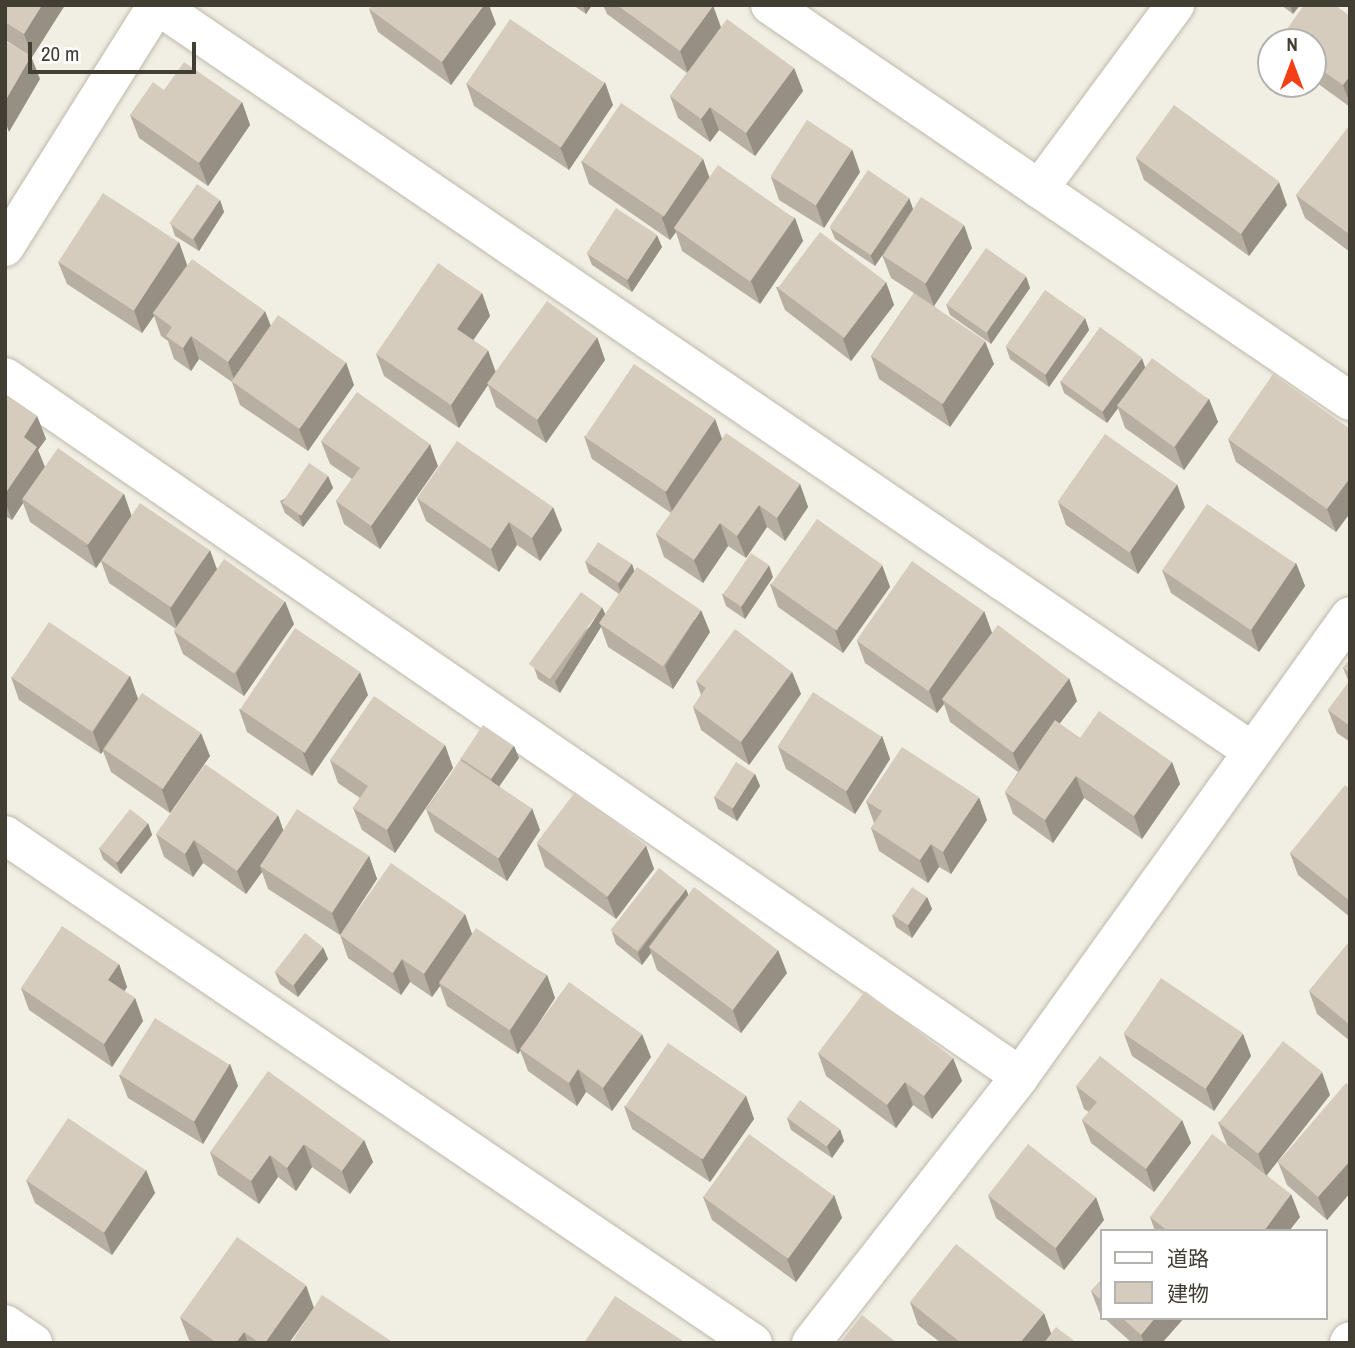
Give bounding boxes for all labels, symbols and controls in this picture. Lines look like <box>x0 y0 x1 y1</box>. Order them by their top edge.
scale bar <box>32 28 200 72</box>
north arrow <box>1257 28 1327 98</box>
text: N <box>1286 31 1298 57</box>
text: 20 m <box>41 39 79 68</box>
legend <box>1100 1229 1327 1320</box>
text: 道路 <box>1167 1244 1209 1273</box>
text: 建物 <box>1167 1279 1209 1308</box>

